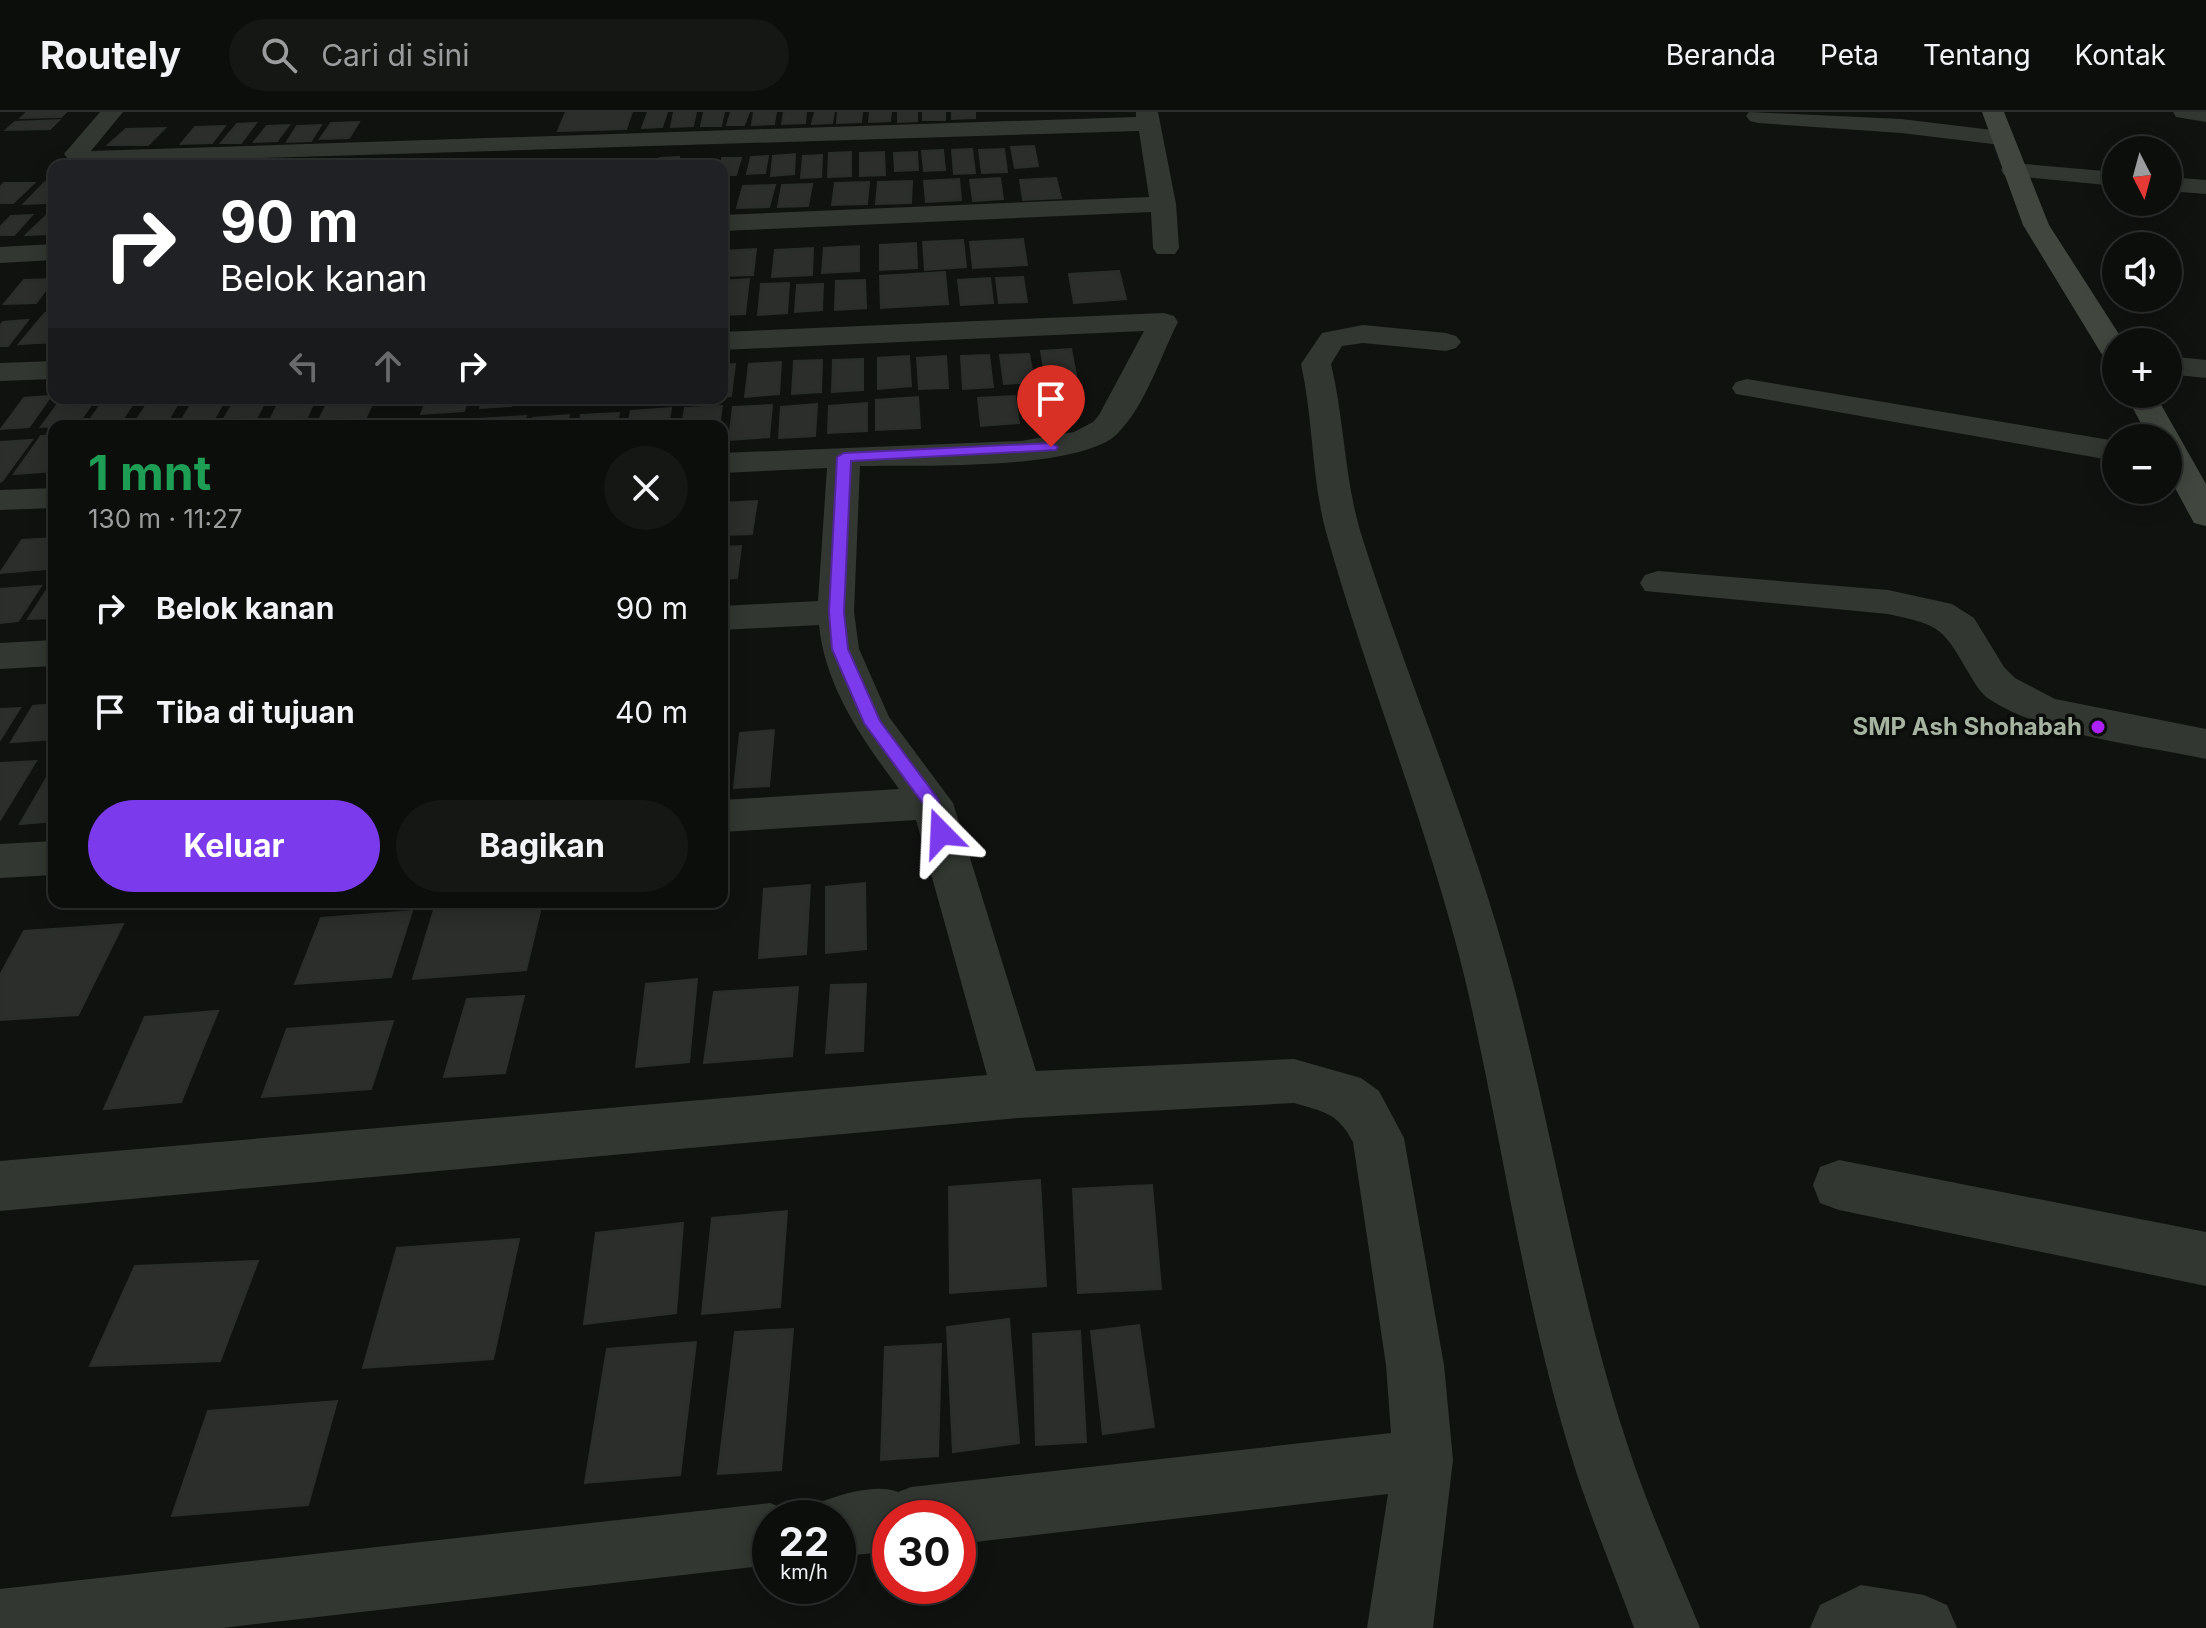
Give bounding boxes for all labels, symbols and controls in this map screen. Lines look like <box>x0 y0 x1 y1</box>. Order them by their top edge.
search box <box>229 19 789 91</box>
text: Routely <box>40 32 181 78</box>
icon: search <box>257 33 301 77</box>
text: Cari di sini <box>321 37 470 73</box>
text: Beranda <box>1666 38 1776 72</box>
text: Peta <box>1820 38 1879 72</box>
text: Tentang <box>1923 38 2031 72</box>
text: Kontak <box>2075 38 2166 72</box>
north arrow <box>2102 136 2182 216</box>
map controls <box>2102 136 2182 504</box>
text: 90 m <box>220 188 359 256</box>
icon: right <box>88 192 192 296</box>
button: sound <box>2102 232 2182 312</box>
text: Belok kanan <box>220 256 427 300</box>
button: + <box>2102 328 2182 408</box>
icon: left <box>282 344 326 388</box>
icon: ahead <box>366 344 410 388</box>
icon: right <box>450 344 494 388</box>
pin <box>1017 365 1085 447</box>
icon: arrive <box>1029 377 1073 421</box>
button: − <box>2102 424 2182 504</box>
text: 1 mnt <box>88 443 211 502</box>
button: close <box>604 446 688 530</box>
text: 130 m · 11:27 <box>88 503 242 534</box>
icon: right <box>88 586 132 630</box>
text: Belok kanan <box>156 590 334 626</box>
text: 90 m <box>616 590 688 626</box>
icon: arrive <box>88 690 132 734</box>
text: Tiba di tujuan <box>156 694 355 730</box>
text: 40 m <box>615 694 688 730</box>
place label: SMP Ash Shohabah <box>1852 712 2082 741</box>
marker: SMP Ash Shohabah <box>2089 718 2107 736</box>
position arrow <box>899 791 983 875</box>
button: Keluar <box>88 800 380 892</box>
button: Bagikan <box>396 800 688 892</box>
speed limit sign: 30 <box>872 1500 976 1604</box>
text: 22 <box>779 1517 829 1566</box>
text: km/h <box>780 1560 828 1584</box>

